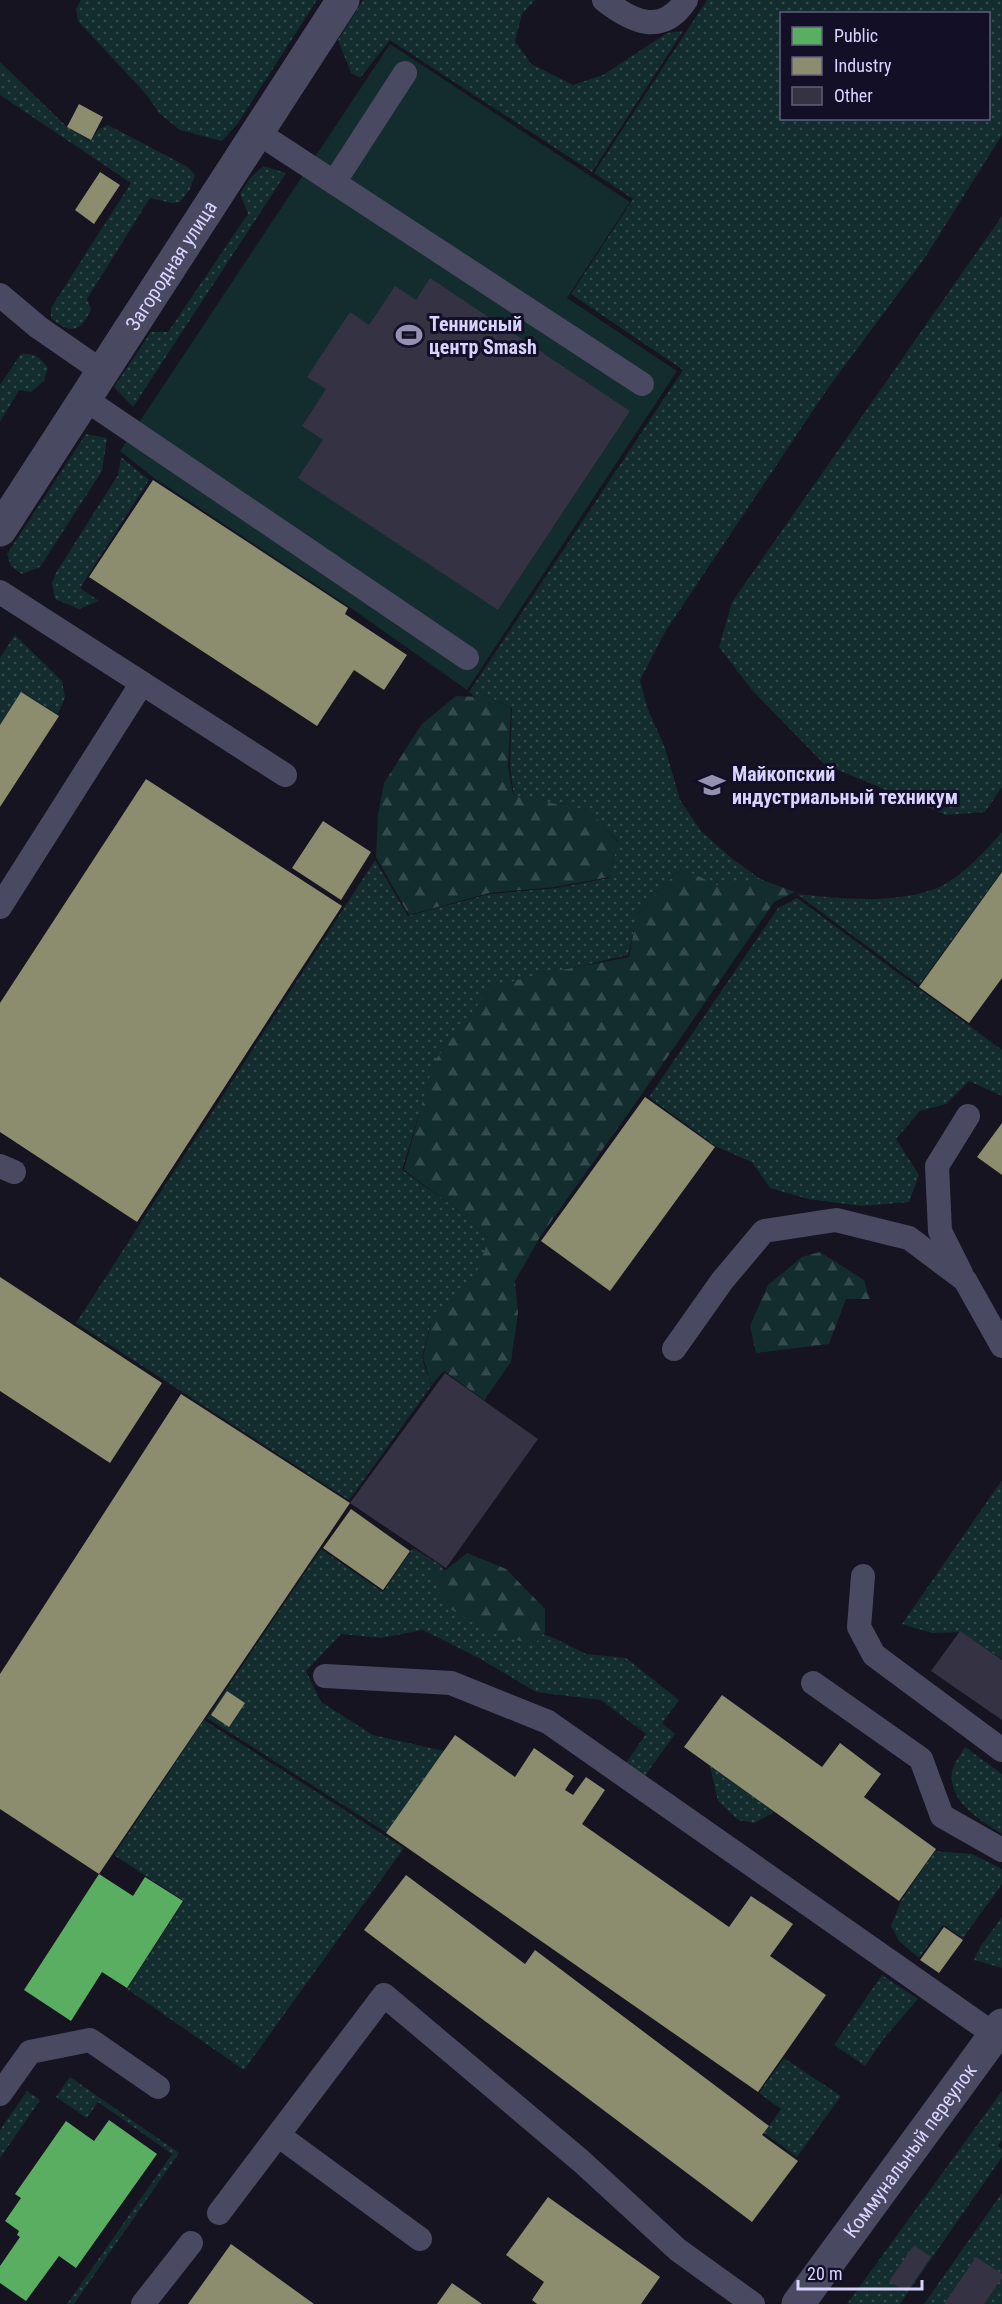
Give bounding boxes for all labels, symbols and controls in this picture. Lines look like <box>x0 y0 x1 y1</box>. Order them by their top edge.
legend <box>780 12 990 120</box>
text: Public <box>834 25 878 46</box>
text: Industry <box>834 55 892 76</box>
text: Other <box>834 85 873 106</box>
street label: Загородная улица <box>120 196 222 335</box>
place label: Теннисный центр Smash <box>429 312 537 359</box>
sports icon: Теннисный центр Smash <box>394 320 424 350</box>
place label: Майкопский индустриальный техникум <box>732 762 958 809</box>
school or university icon: Майкопский индустриальный техникум <box>697 770 727 800</box>
street label: Коммунальный переулок <box>839 2059 982 2242</box>
scale bar <box>798 2253 922 2291</box>
text: 20 m <box>807 2263 842 2284</box>

